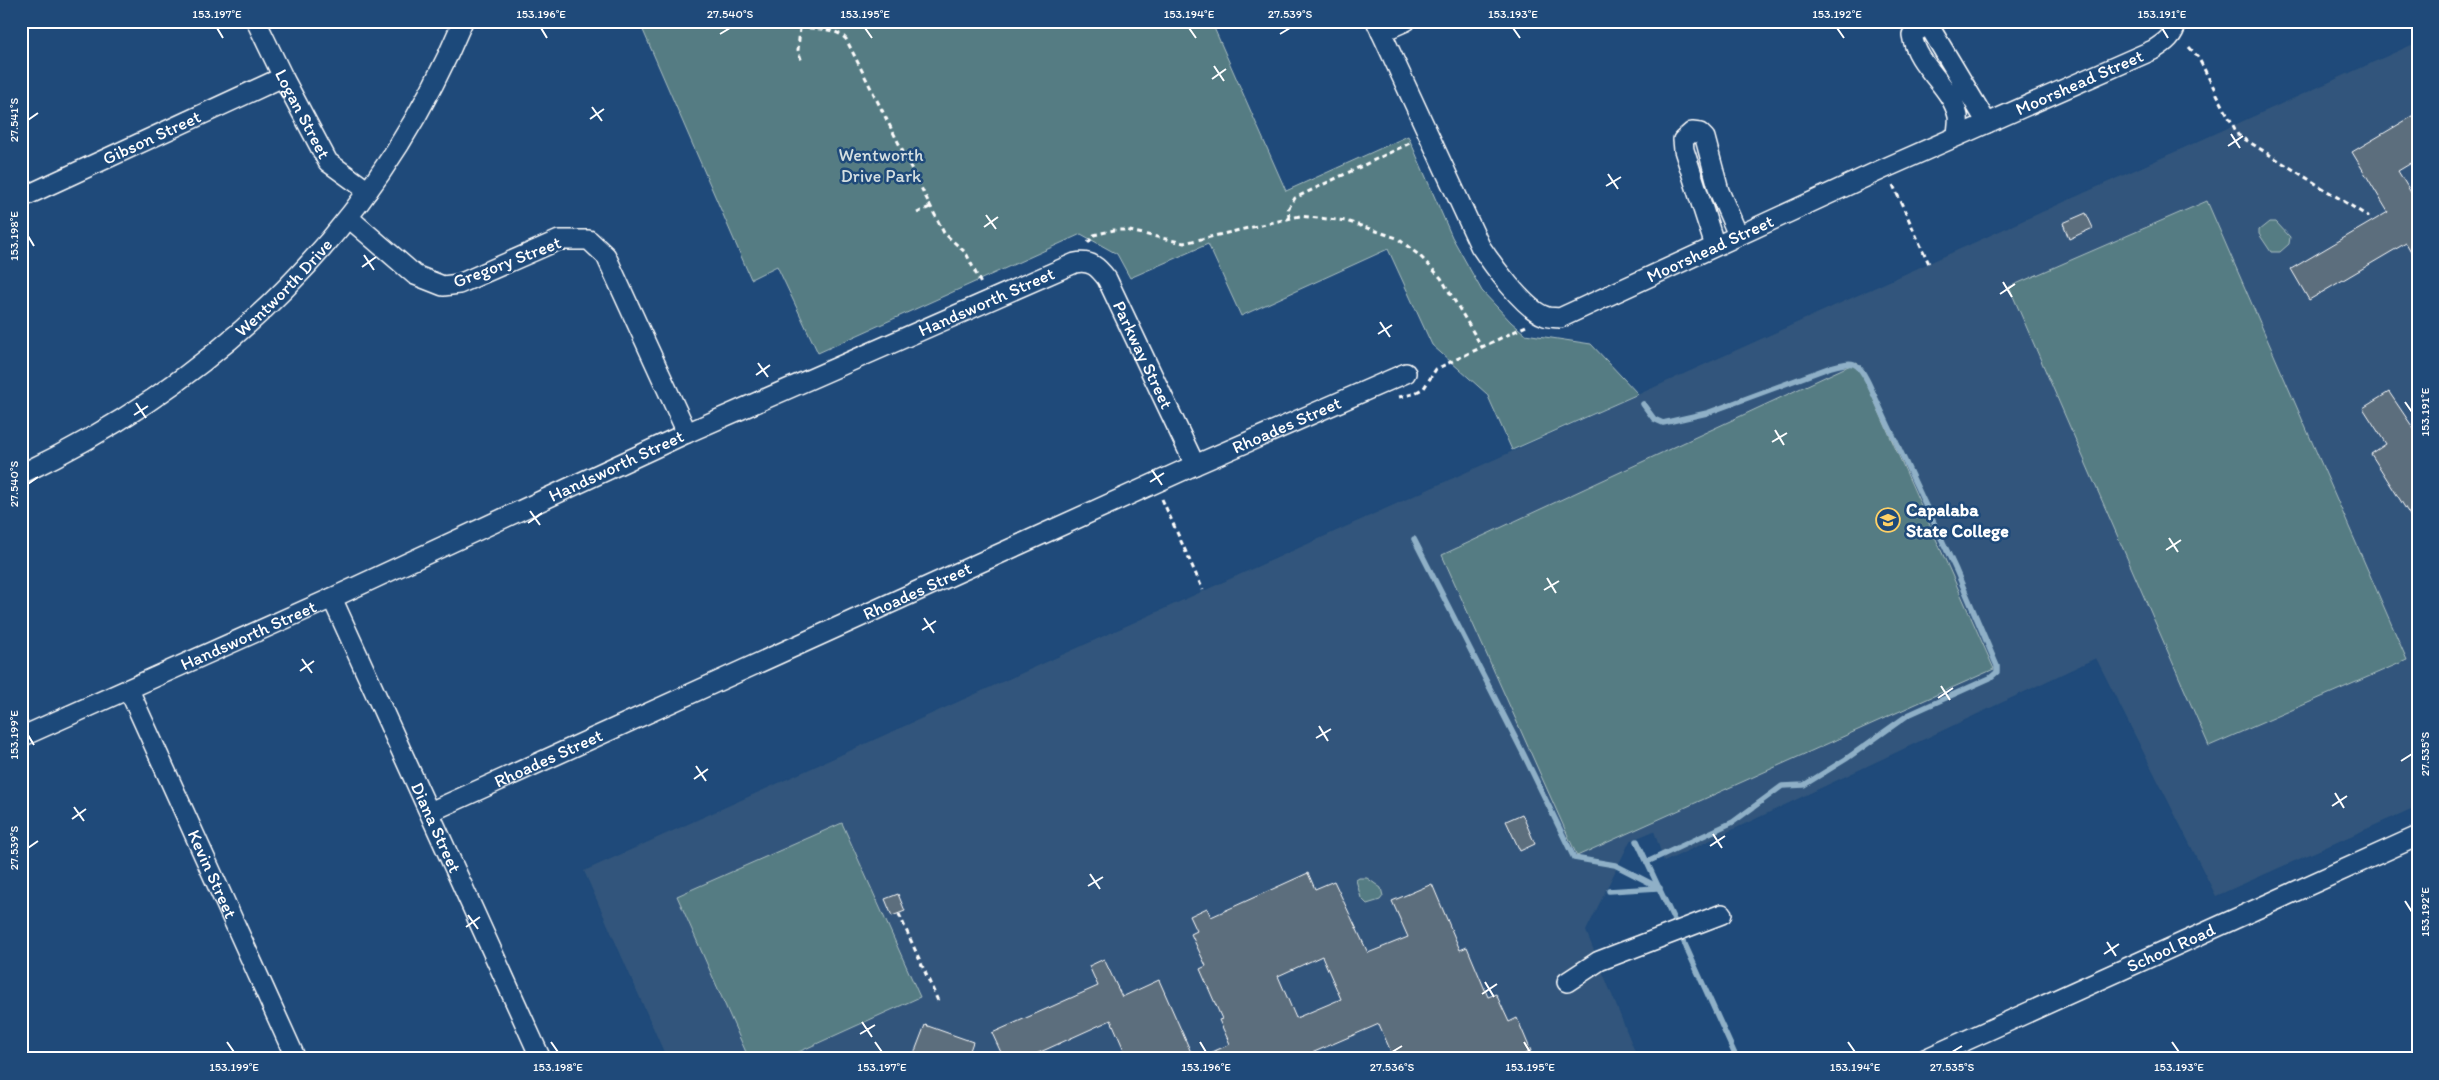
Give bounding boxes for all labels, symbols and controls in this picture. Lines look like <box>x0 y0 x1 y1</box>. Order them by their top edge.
text: 153.197°E <box>192 7 242 21</box>
text: 153.196°E <box>516 7 566 21</box>
text: 27.540°S <box>707 7 753 21</box>
text: 153.195°E <box>840 7 890 21</box>
text: 153.194°E <box>1164 7 1215 21</box>
text: 27.539°S <box>1268 7 1313 21</box>
text: 153.193°E <box>1488 7 1538 21</box>
text: 153.192°E <box>1812 7 1862 21</box>
text: 153.191°E <box>2138 7 2187 21</box>
street label: Moorshead Street <box>2012 45 2147 120</box>
street label: Logan Street <box>270 66 335 163</box>
text: 27.541°S <box>7 97 21 142</box>
street label: Gibson Street <box>99 105 204 170</box>
park label: Wentworth Drive Park <box>838 144 924 187</box>
street label: Moorshead Street <box>1643 210 1777 288</box>
text: 153.198°E <box>7 211 21 261</box>
street label: Gregory Street <box>450 231 564 293</box>
street label: Wentworth Drive <box>230 234 337 342</box>
street label: Handsworth Street <box>915 262 1058 341</box>
street label: Parkway Street <box>1108 297 1178 413</box>
text: 153.191°E <box>2418 387 2432 436</box>
street label: Rhoades Street <box>1229 392 1345 458</box>
street label: Handsworth Street <box>545 425 687 507</box>
text: 27.540°S <box>7 461 21 507</box>
place label: Capalaba State College <box>1906 499 2009 542</box>
school or university icon: Capalaba State College <box>1875 507 1901 533</box>
street label: Rhoades Street <box>860 557 975 625</box>
street label: Handsworth Street <box>177 595 320 675</box>
text: 153.199°E <box>7 710 21 760</box>
street label: Rhoades Street <box>491 724 606 792</box>
text: 27.535°S <box>2418 731 2432 776</box>
street label: Diana Street <box>406 779 466 876</box>
text: 27.539°S <box>7 825 21 870</box>
street label: Kevin Street <box>183 826 242 922</box>
text: 153.192°E <box>2418 887 2432 937</box>
street label: School Road <box>2123 918 2219 977</box>
text: 153.199°E <box>209 1060 259 1074</box>
text: 153.198°E <box>533 1060 583 1074</box>
text: 153.197°E <box>857 1060 907 1074</box>
text: 153.196°E <box>1181 1060 1231 1074</box>
text: 27.536°S <box>1370 1060 1415 1074</box>
text: 153.195°E <box>1505 1060 1555 1074</box>
text: 153.194°E <box>1830 1060 1881 1074</box>
text: 27.535°S <box>1930 1060 1975 1074</box>
text: 153.193°E <box>2154 1060 2204 1074</box>

